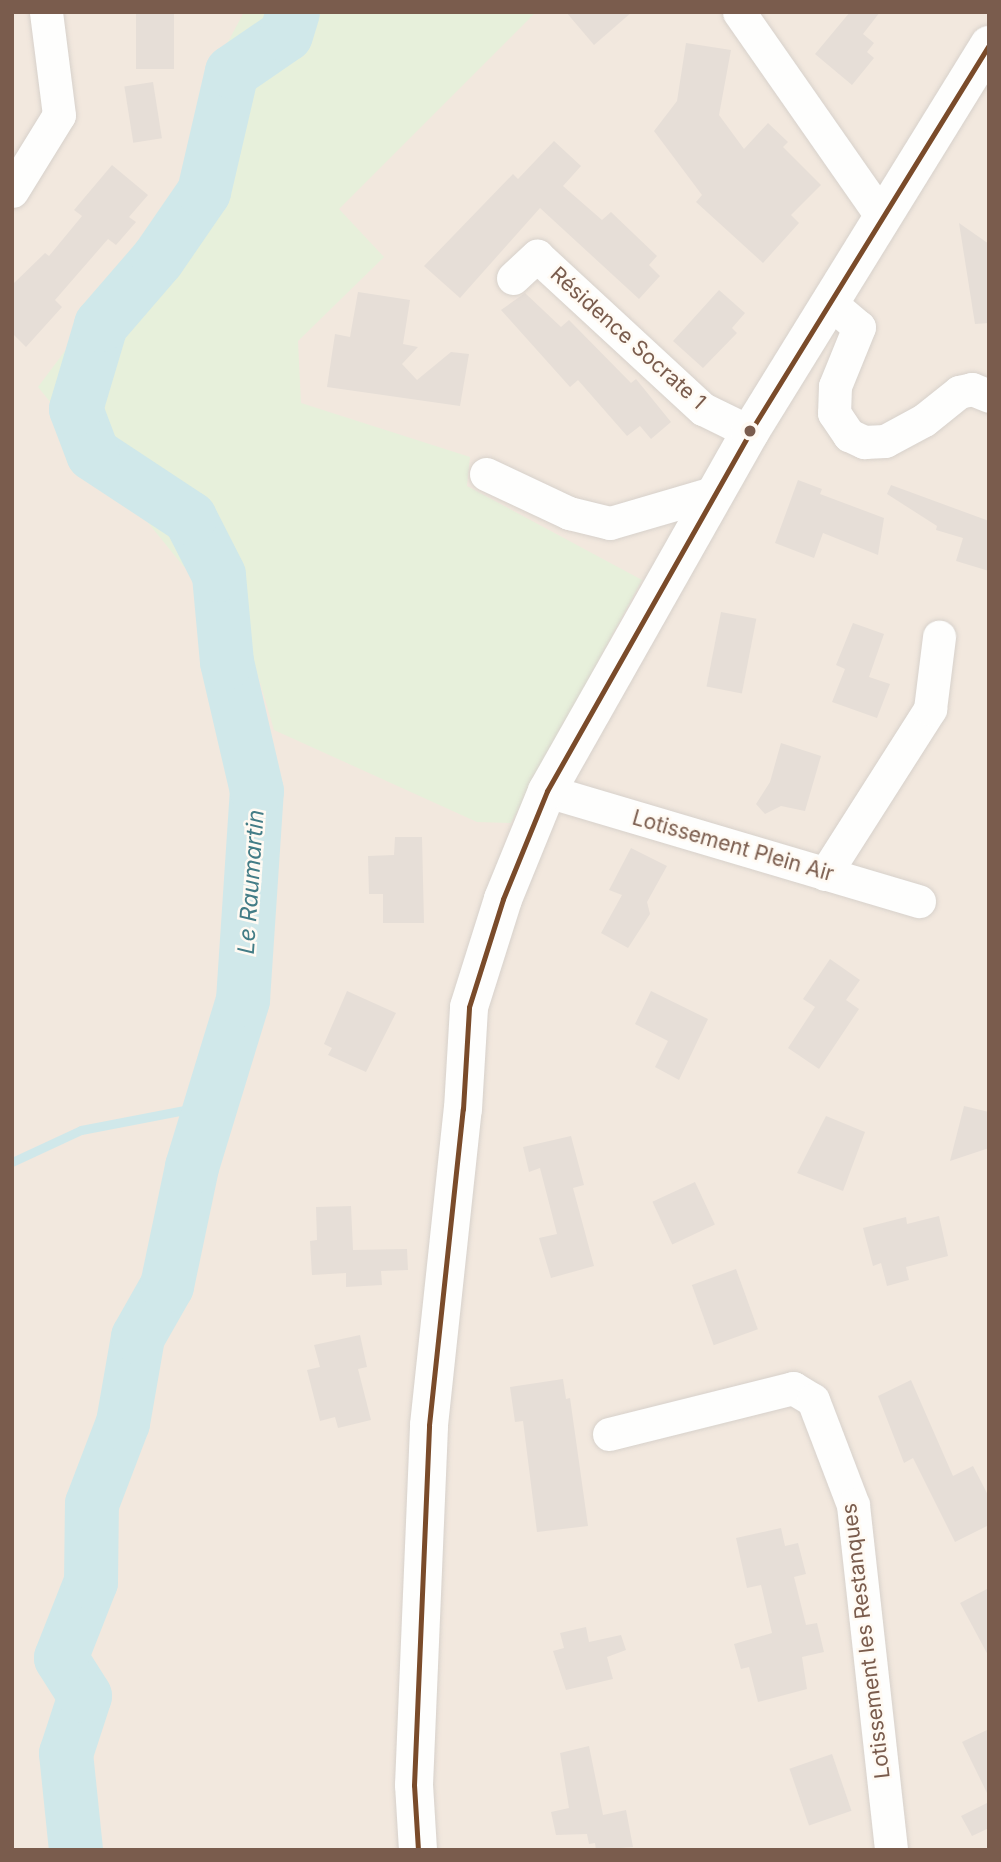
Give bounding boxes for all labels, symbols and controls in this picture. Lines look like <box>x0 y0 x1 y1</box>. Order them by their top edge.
street label: Résidence Socrate 1 <box>545 262 711 414</box>
unlabelled marker <box>743 424 757 438</box>
street label: Lotissement Plein Air <box>629 805 837 887</box>
water label: Le Raumartin <box>232 809 270 955</box>
street label: Lotissement les Restanques <box>837 1502 895 1780</box>

